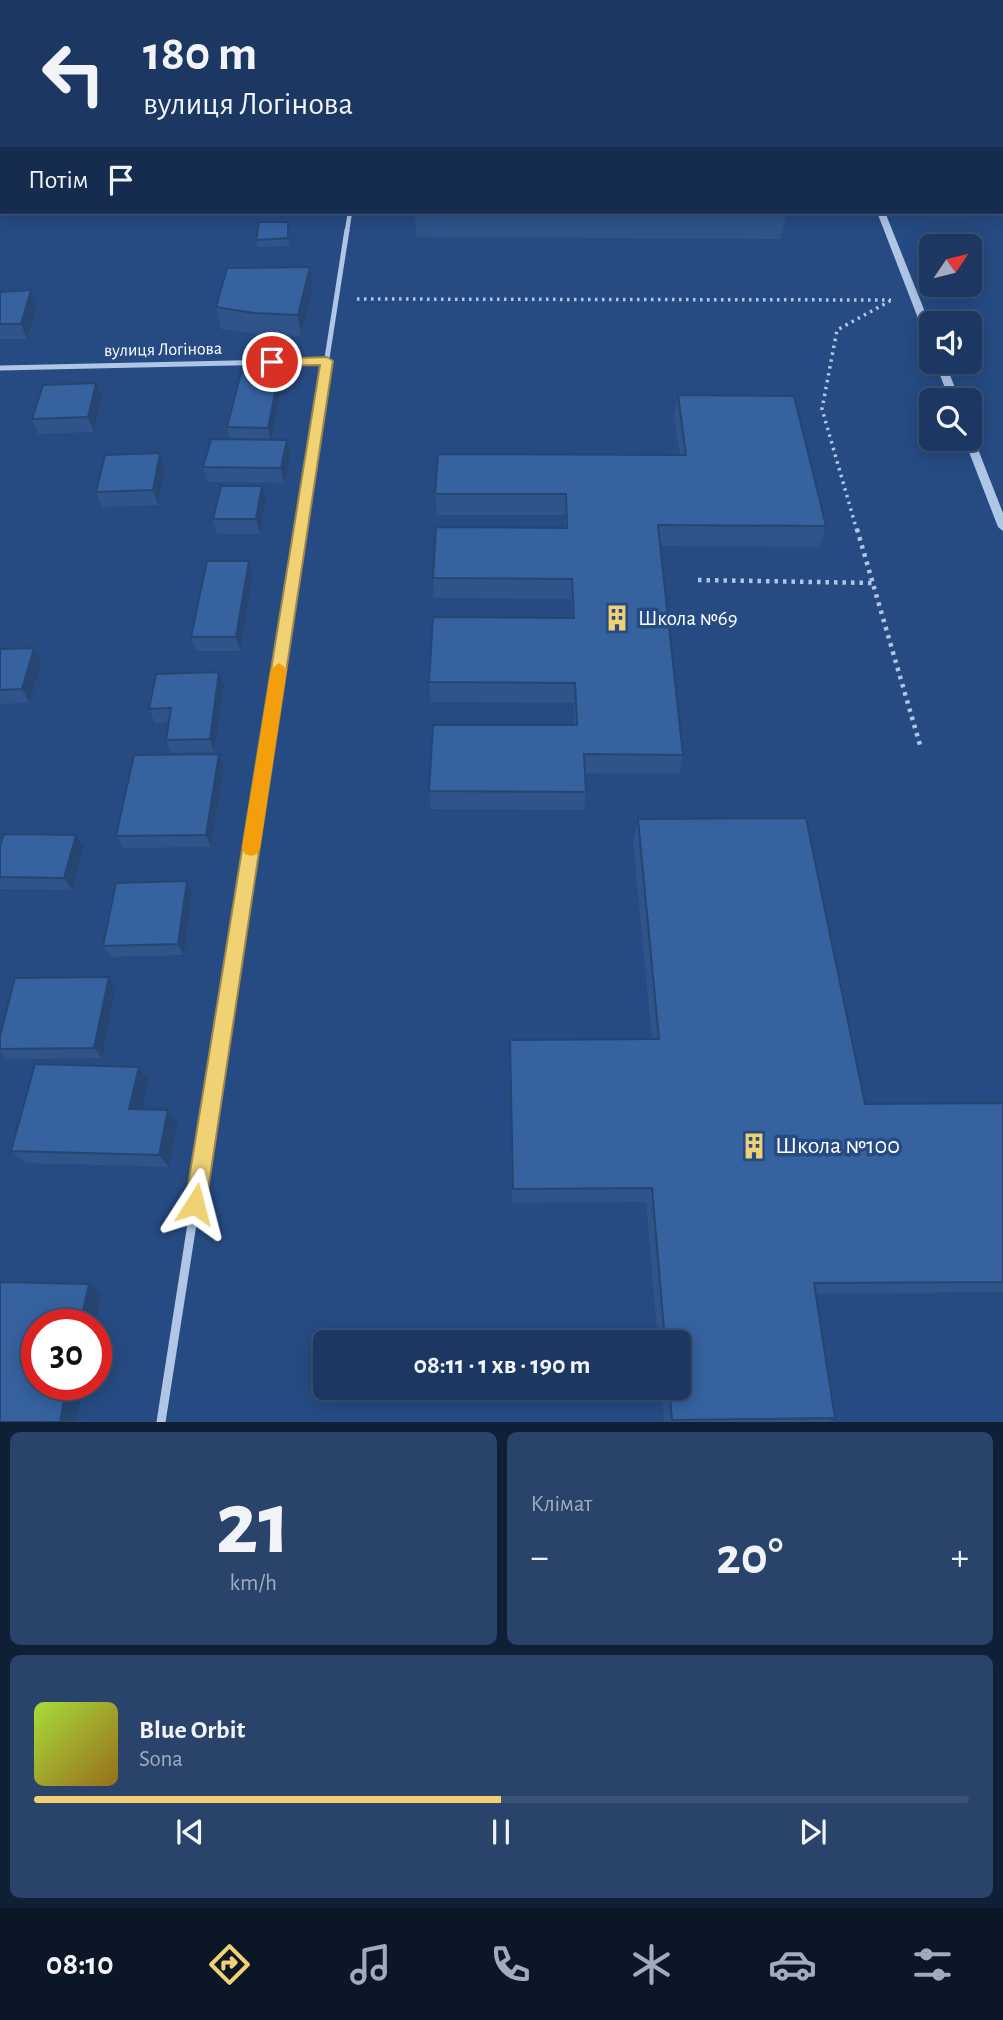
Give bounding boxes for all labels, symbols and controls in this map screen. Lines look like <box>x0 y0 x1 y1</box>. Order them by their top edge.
icon: left <box>28 28 119 119</box>
text: 180 m <box>143 30 257 79</box>
text: вулиця Логінова <box>143 88 353 120</box>
icon: arrive <box>102 161 140 199</box>
text: Потім <box>28 167 88 193</box>
north arrow <box>919 234 982 298</box>
map controls <box>919 234 982 451</box>
button: sound <box>919 311 982 374</box>
pin <box>242 332 302 392</box>
street label: вулиця Логінова <box>104 340 222 360</box>
icon: arrive <box>253 343 291 381</box>
button: search <box>919 388 982 451</box>
building icon: Школа №69 <box>602 603 632 633</box>
place label: Школа №69 <box>638 608 738 629</box>
building icon: Школа №100 <box>739 1131 769 1161</box>
place label: Школа №100 <box>775 1134 900 1158</box>
position arrow <box>158 1167 232 1241</box>
speed limit sign: 30 <box>21 1309 112 1400</box>
text: 08:11 · 1 хв · 190 m <box>413 1352 591 1378</box>
text: 21 <box>215 1479 291 1570</box>
text: Клімат <box>531 1493 592 1516</box>
text: 20° <box>716 1531 783 1583</box>
text: − <box>531 1539 549 1577</box>
text: + <box>951 1539 969 1577</box>
text: km/h <box>230 1572 277 1595</box>
text: Blue Orbit <box>139 1717 245 1743</box>
text: Sona <box>139 1748 183 1771</box>
icon: previous <box>171 1813 209 1851</box>
icon: pause <box>482 1813 520 1851</box>
icon: next <box>794 1813 832 1851</box>
icon: directions <box>205 1940 254 1989</box>
icon: music <box>346 1940 395 1989</box>
icon: phone <box>486 1940 535 1989</box>
icon: climate <box>627 1940 676 1989</box>
icon: car <box>768 1940 817 1989</box>
icon: filters <box>908 1940 957 1989</box>
text: 08:10 <box>46 1948 114 1980</box>

